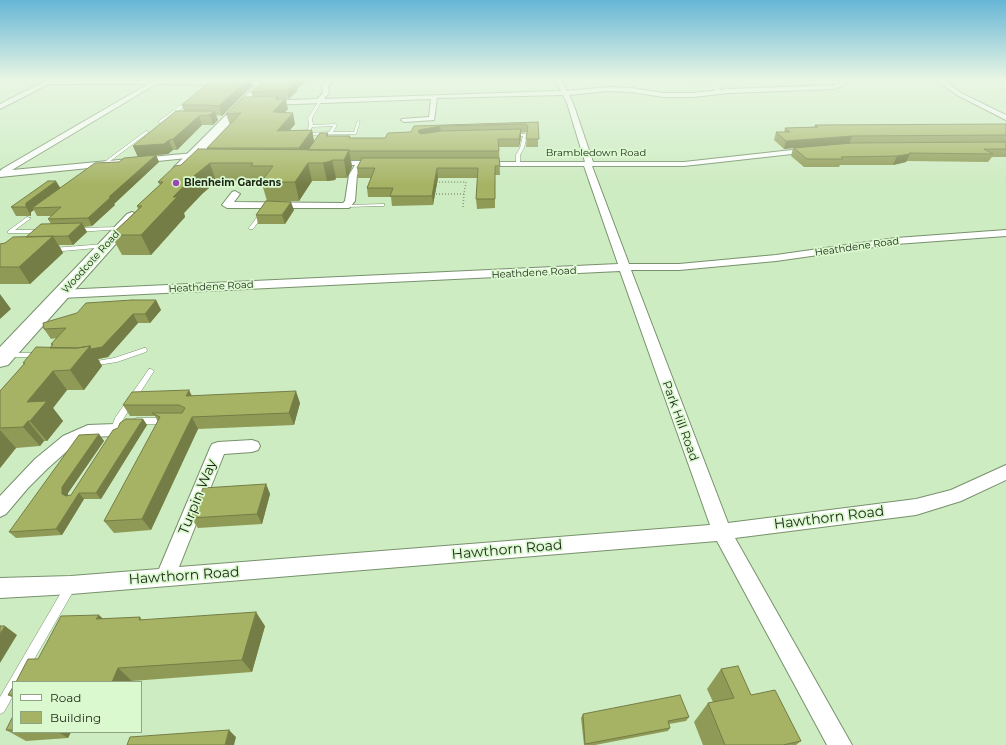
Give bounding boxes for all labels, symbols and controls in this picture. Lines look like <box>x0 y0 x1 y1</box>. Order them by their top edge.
street label: Brambledown Road <box>546 147 646 159</box>
place label: Blenheim Gardens <box>184 177 281 189</box>
marker: Blenheim Gardens <box>171 178 181 188</box>
street label: Woodcote Road <box>60 228 122 296</box>
street label: Heathdene Road <box>814 235 900 259</box>
street label: Heathdene Road <box>491 265 577 281</box>
street label: Heathdene Road <box>168 279 254 295</box>
street label: Park Hill Road <box>659 379 701 463</box>
street label: Turpin Way <box>175 457 221 537</box>
street label: Hawthorn Road <box>773 503 885 533</box>
street label: Hawthorn Road <box>451 537 563 563</box>
street label: Hawthorn Road <box>128 564 240 588</box>
legend <box>12 681 142 733</box>
text: Road <box>50 690 81 705</box>
text: Building <box>50 710 101 725</box>

